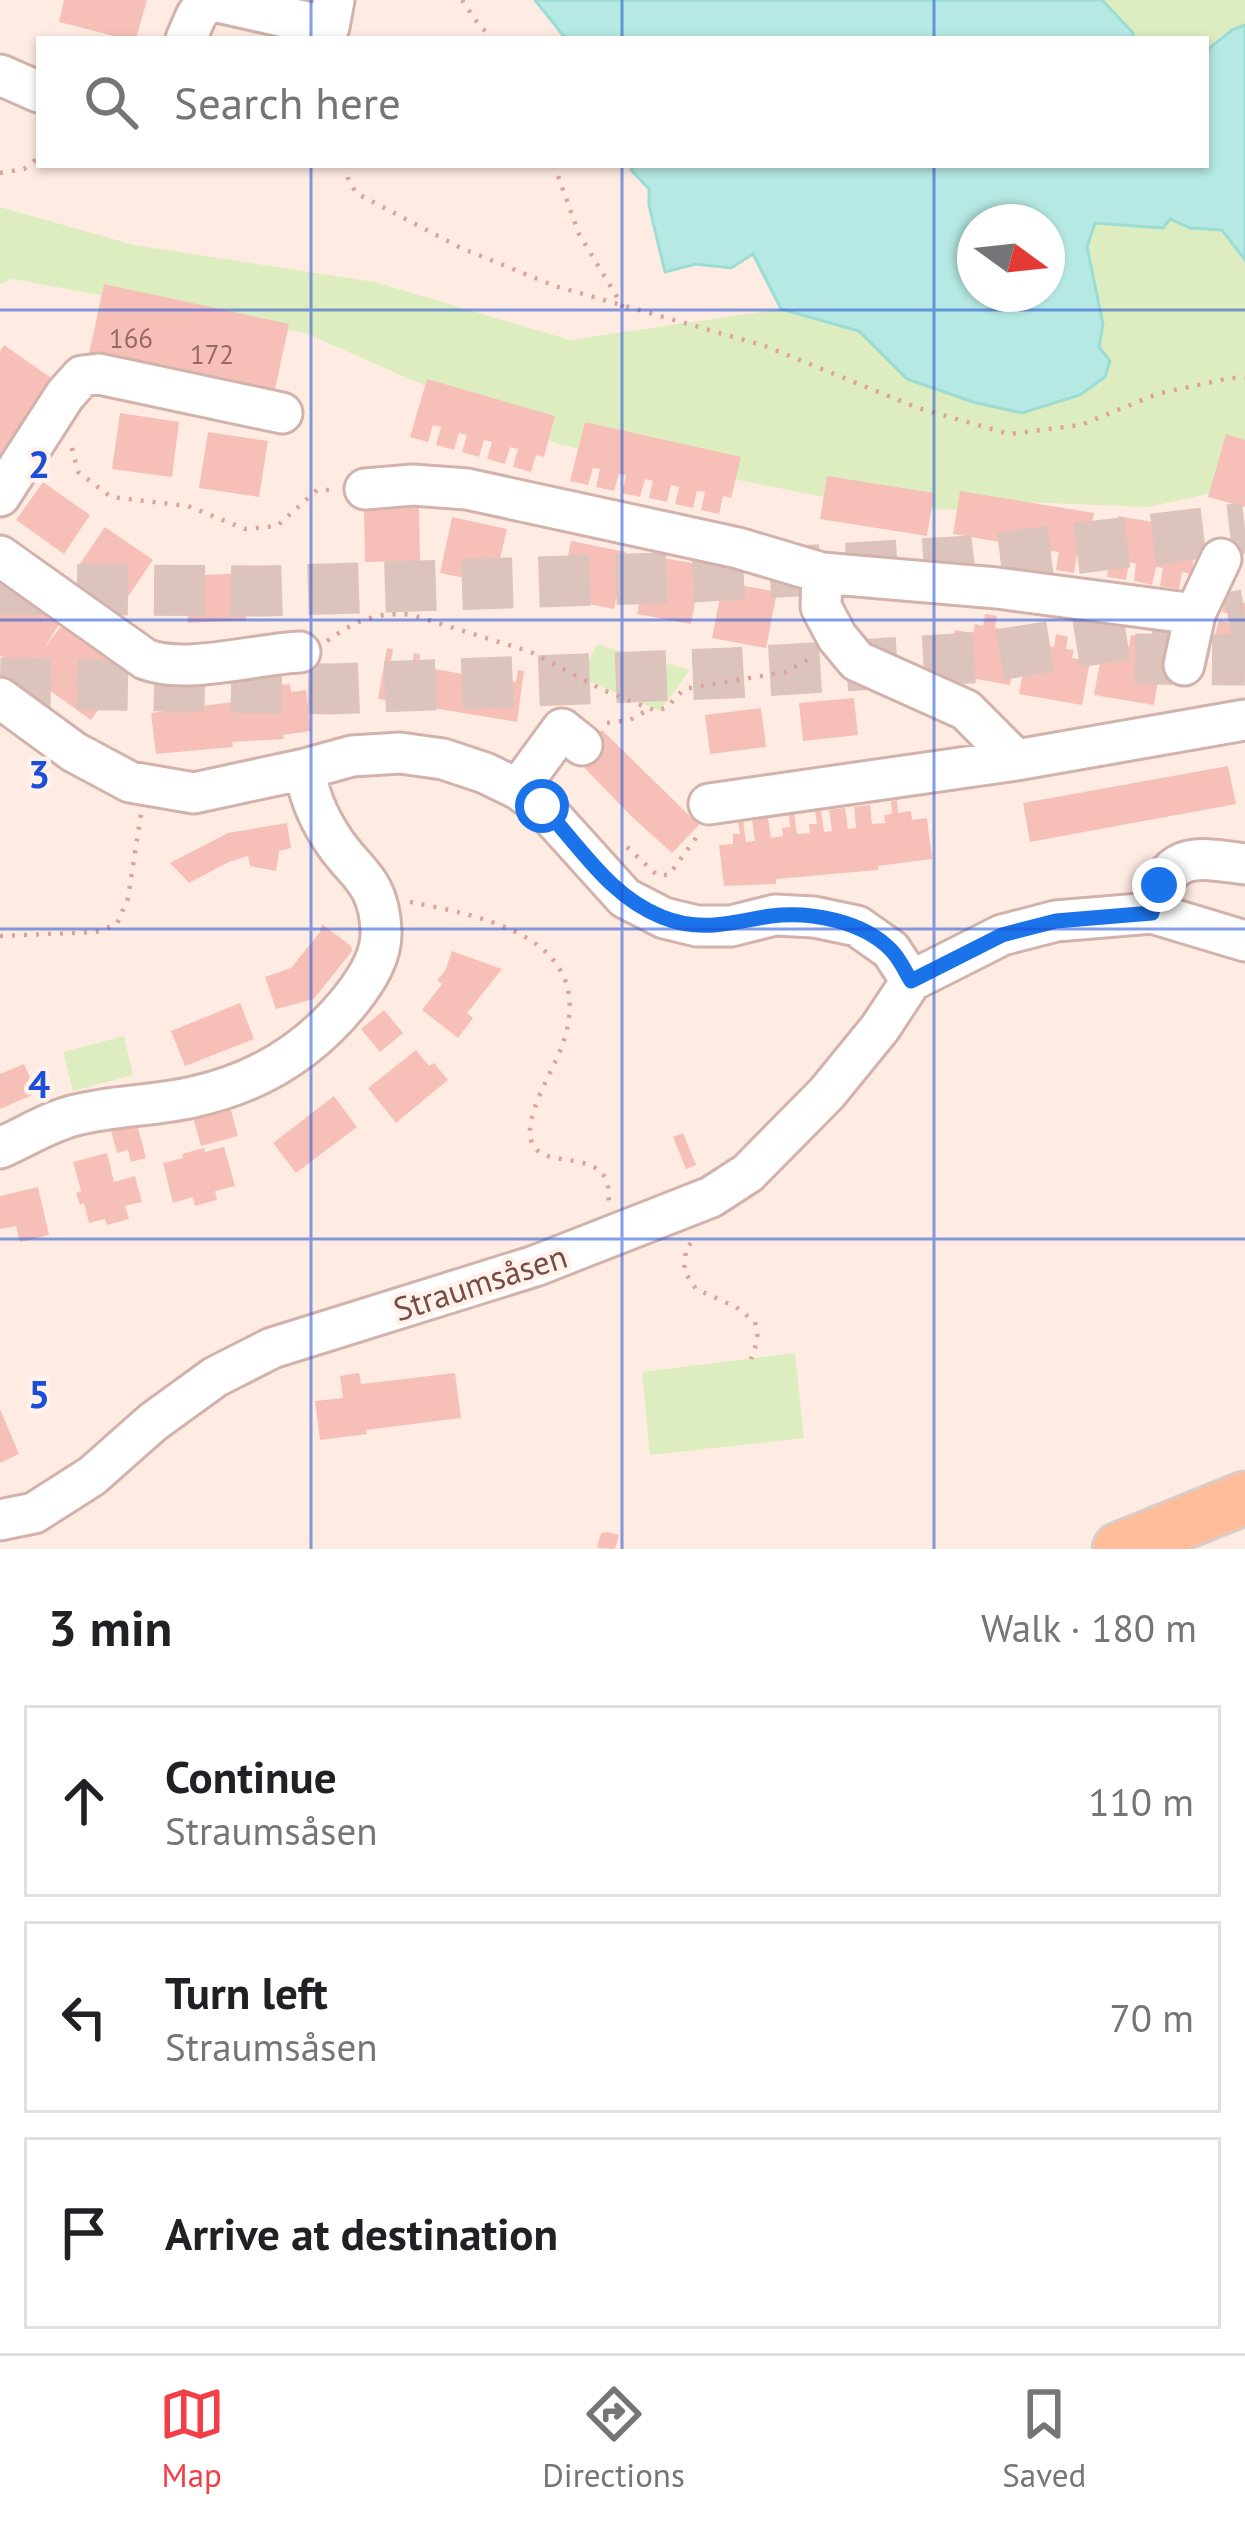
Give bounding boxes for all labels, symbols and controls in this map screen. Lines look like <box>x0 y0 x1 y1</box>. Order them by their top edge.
search box <box>36 36 1209 168</box>
icon: search <box>78 69 144 135</box>
text: Search here <box>174 73 401 131</box>
north arrow <box>957 204 1065 312</box>
house number: 166 <box>109 321 153 355</box>
house number: 172 <box>190 337 234 371</box>
text: 2 <box>28 438 50 489</box>
text: 3 <box>28 748 50 799</box>
route start <box>515 779 569 833</box>
route end <box>1132 858 1186 912</box>
text: 4 <box>28 1058 50 1109</box>
street label: Straumsåsen <box>388 1234 572 1330</box>
text: 5 <box>28 1368 50 1419</box>
text: 3 min <box>48 1594 172 1660</box>
text: Walk · 180 m <box>981 1602 1197 1653</box>
text: Continue <box>165 1747 337 1805</box>
icon: ahead <box>51 1768 117 1834</box>
text: 110 m <box>1088 1776 1194 1827</box>
text: Straumsåsen <box>165 1805 378 1856</box>
text: Turn left <box>165 1963 328 2021</box>
icon: left <box>51 1984 117 2050</box>
text: 70 m <box>1109 1992 1194 2043</box>
text: Straumsåsen <box>165 2021 378 2072</box>
icon: arrive <box>51 2200 117 2266</box>
text: Arrive at destination <box>165 2204 558 2262</box>
tab: Map <box>159 2381 225 2496</box>
tab: Directions <box>542 2381 685 2496</box>
tab: Saved <box>1002 2381 1086 2496</box>

